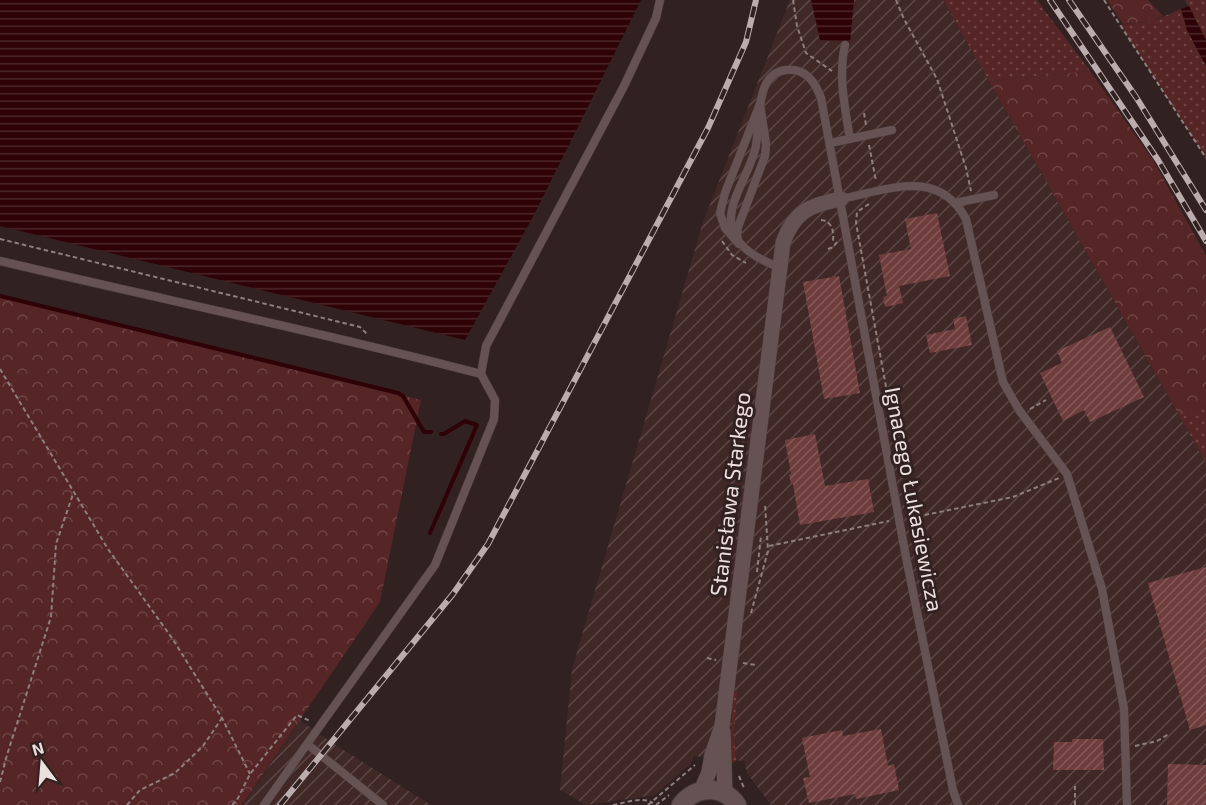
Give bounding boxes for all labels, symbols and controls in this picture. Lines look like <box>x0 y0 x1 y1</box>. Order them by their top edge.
street label: Ignacego Łukasiewicza <box>880 384 950 614</box>
street label: Stanisława Starkego <box>704 391 754 597</box>
north arrow <box>12 733 72 793</box>
text: N <box>30 737 46 759</box>

